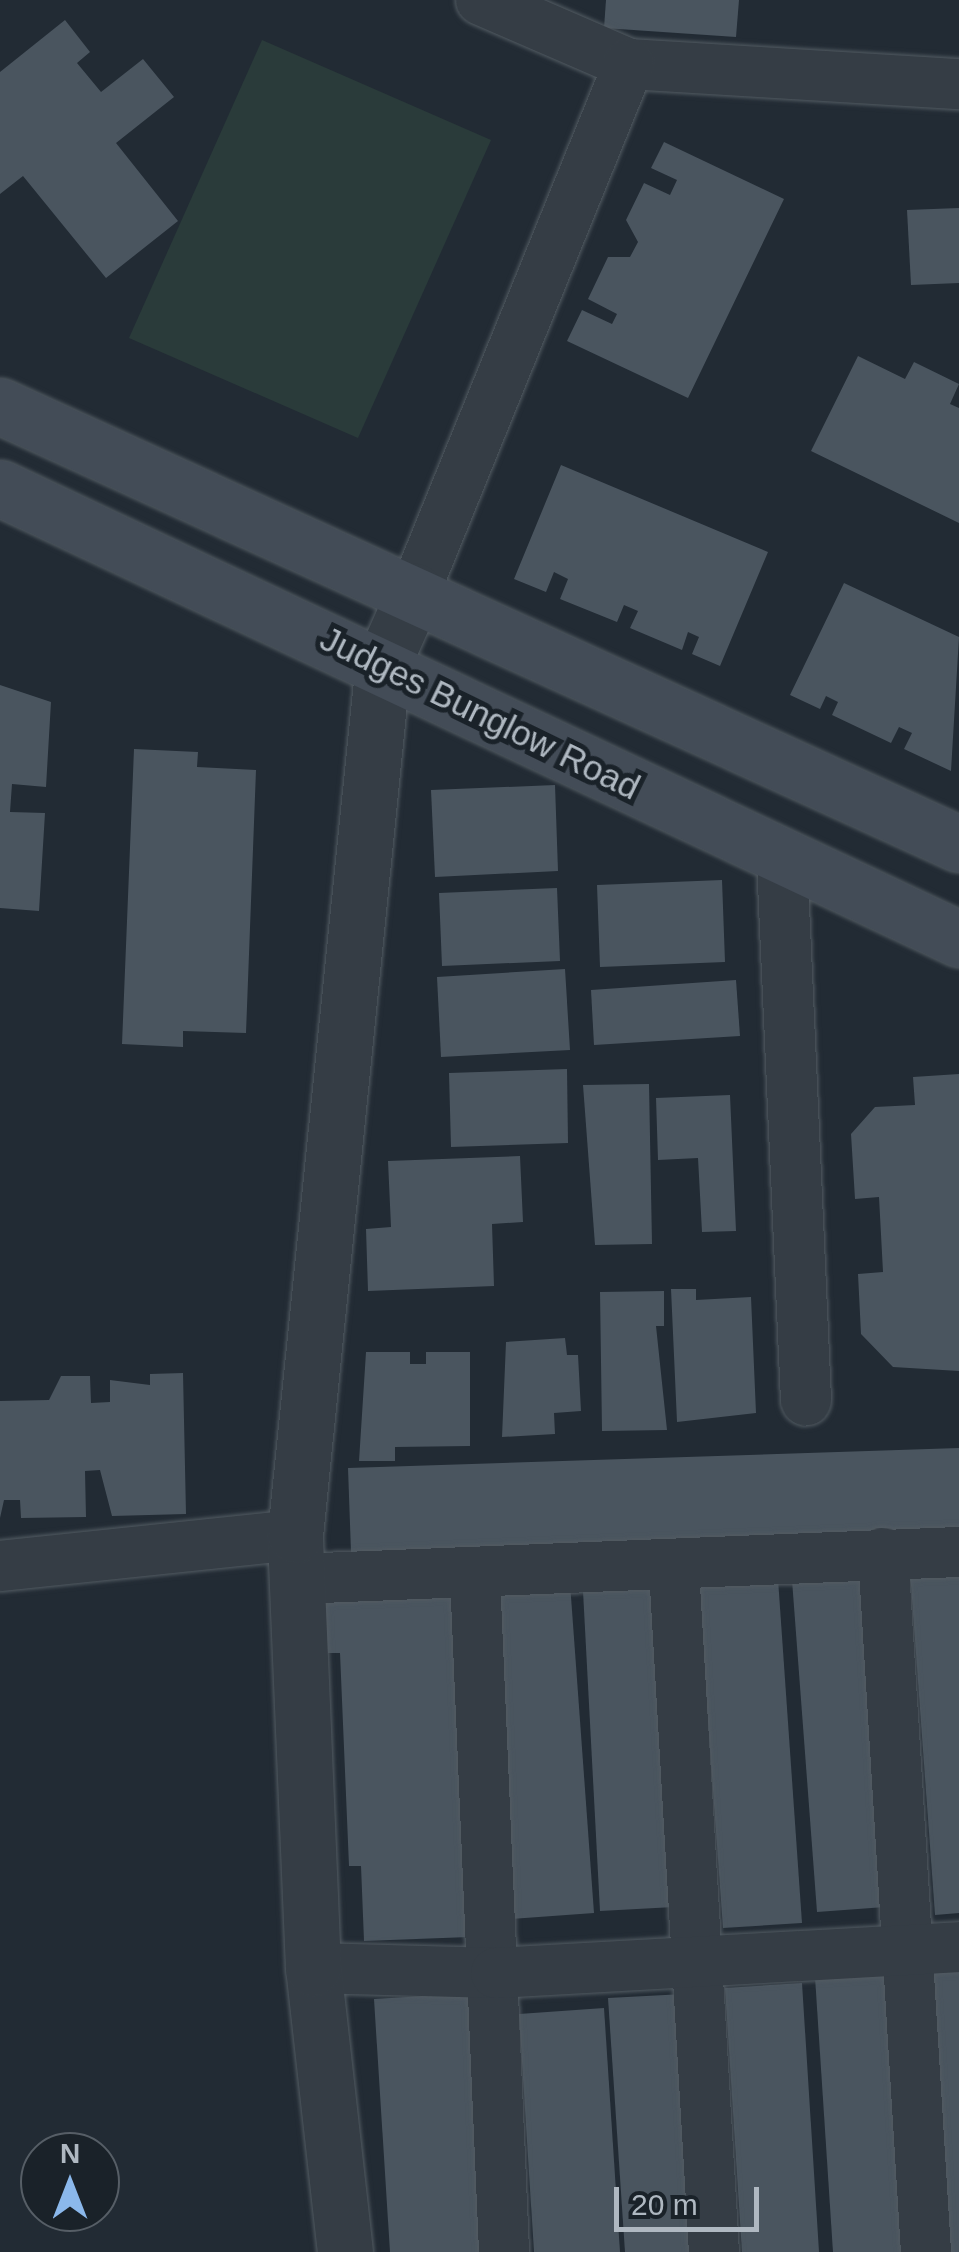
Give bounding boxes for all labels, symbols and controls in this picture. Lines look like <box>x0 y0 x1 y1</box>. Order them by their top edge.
street label: Judges Bunglow Road <box>313 617 647 809</box>
north arrow <box>20 2132 120 2232</box>
text: N <box>60 2138 80 2169</box>
scale bar <box>619 2167 764 2229</box>
text: 20 m <box>631 2188 698 2221</box>

